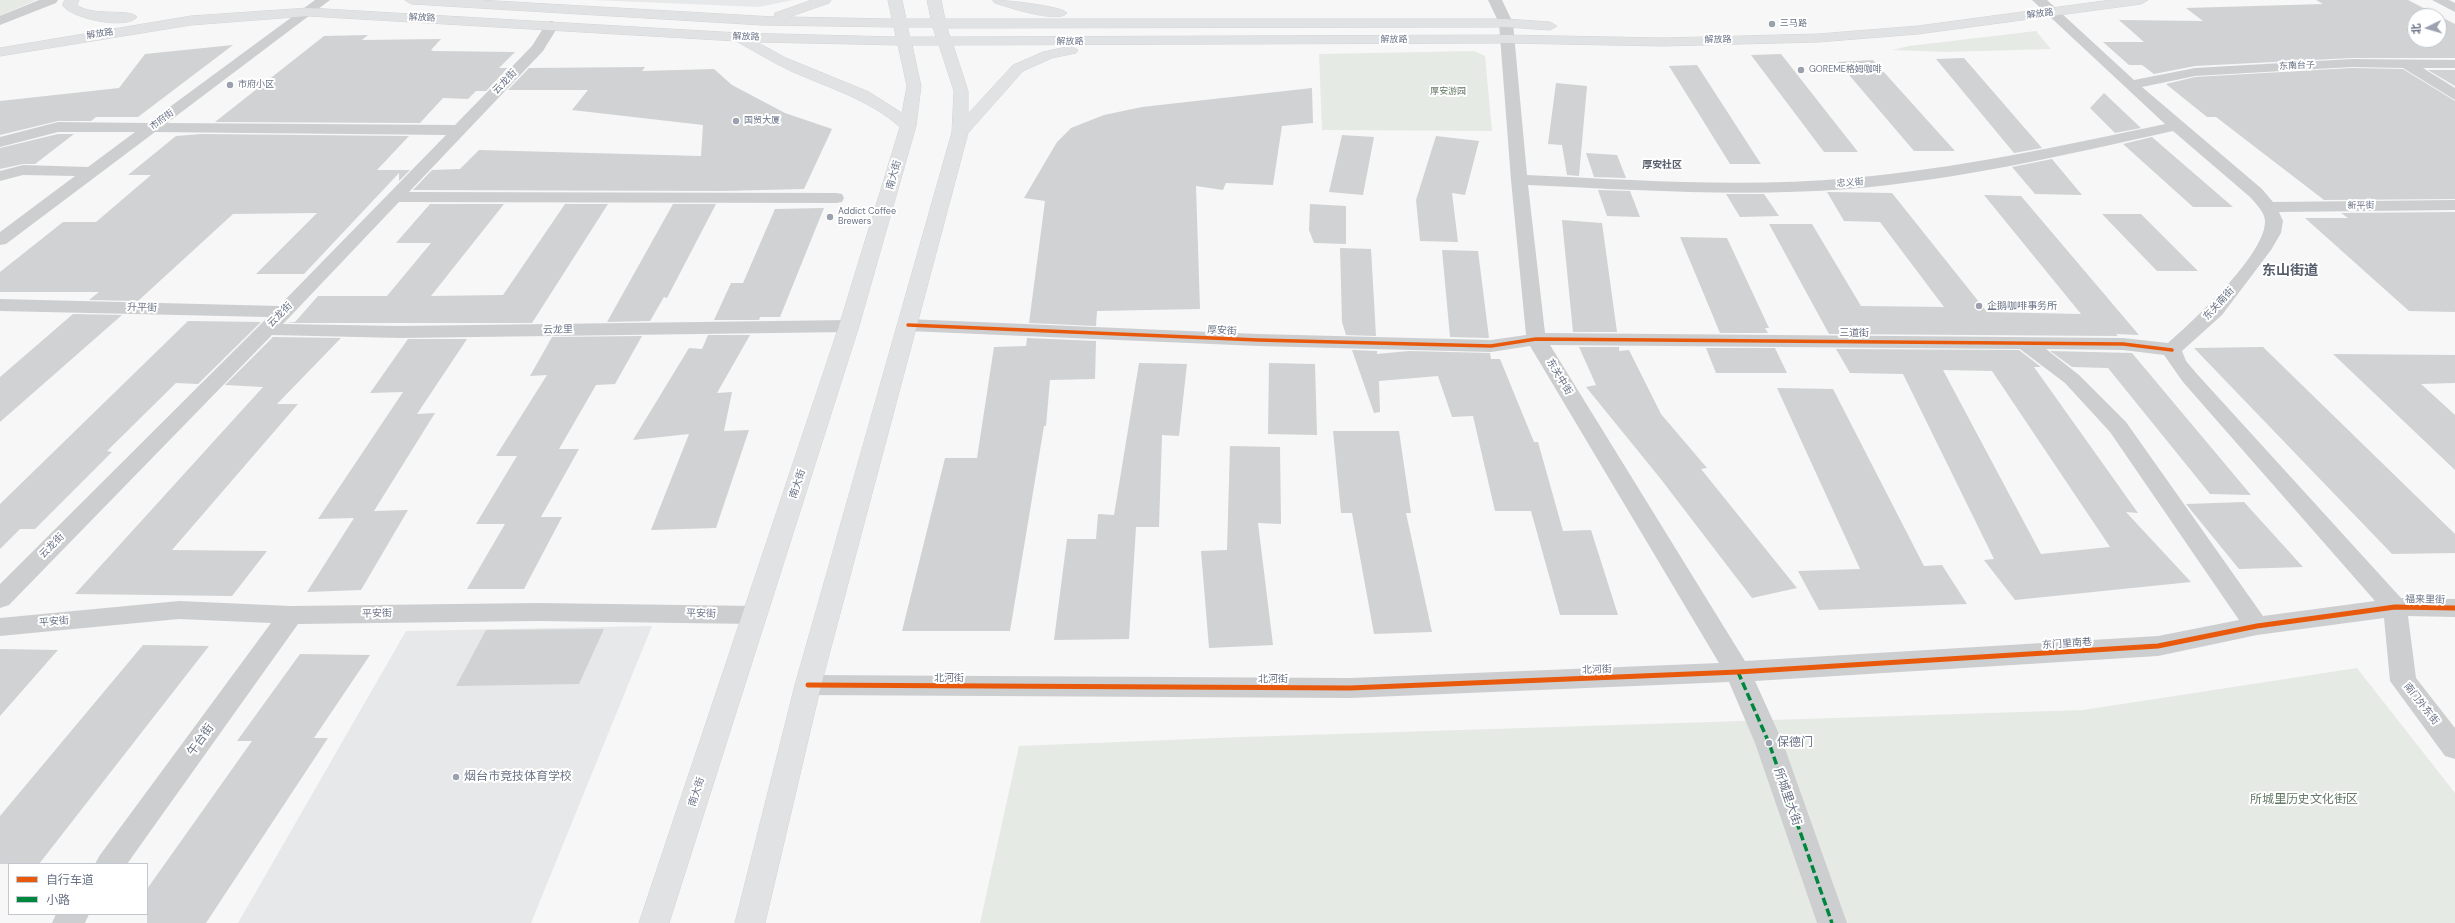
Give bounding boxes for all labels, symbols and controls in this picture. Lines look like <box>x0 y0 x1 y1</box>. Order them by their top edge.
street label: 解放路 <box>2026 7 2054 21</box>
north arrow <box>2407 8 2447 48</box>
street label: 解放路 <box>408 12 436 24</box>
marker: 三马路 <box>1767 19 1777 29</box>
place label: 三马路 <box>1780 19 1807 29</box>
text: 北 <box>2409 23 2423 35</box>
street label: 解放路 <box>86 27 114 41</box>
street label: 解放路 <box>732 31 760 43</box>
street label: 解放路 <box>1704 34 1732 46</box>
street label: 解放路 <box>1381 35 1407 45</box>
street label: 解放路 <box>1057 37 1083 47</box>
street label: 东南台子 <box>2279 60 2315 72</box>
marker: GOREME格姆咖啡 <box>1796 65 1806 75</box>
place label: GOREME格姆咖啡 <box>1809 65 1882 75</box>
street label: 云龙街 <box>490 67 520 97</box>
marker: 市府小区 <box>225 80 235 90</box>
place label: 市府小区 <box>238 80 274 90</box>
park label: 厚安游园 <box>1430 87 1466 97</box>
street label: 市府街 <box>148 108 176 132</box>
marker: 国贸大厦 <box>731 116 741 126</box>
place label: 国贸大厦 <box>744 116 780 126</box>
street label: 南大街 <box>884 159 904 191</box>
district label: 厚安社区 <box>1642 159 1682 171</box>
street label: 忠义街 <box>1836 177 1864 189</box>
street label: 新平街 <box>2347 200 2375 212</box>
place label: Addict Coffee Brewers <box>838 207 896 228</box>
marker: Addict Coffee Brewers <box>825 212 835 222</box>
district label: 东山街道 <box>2262 263 2318 279</box>
street label: 东关南街 <box>2201 285 2237 323</box>
street label: 云龙街 <box>265 300 295 330</box>
place label: 企鹅咖啡事务所 <box>1987 300 2057 312</box>
marker: 企鹅咖啡事务所 <box>1974 301 1984 311</box>
street label: 升平街 <box>127 302 157 314</box>
street label: 云龙里 <box>543 324 573 336</box>
street label: 厚安街 <box>1207 324 1237 338</box>
street label: 三道街 <box>1839 327 1869 339</box>
street label: 东关中街 <box>1544 357 1574 397</box>
street label: 南大街 <box>788 468 808 500</box>
street label: 云龙街 <box>37 531 67 561</box>
street label: 福来里街 <box>2405 594 2445 606</box>
street label: 平安街 <box>362 608 392 620</box>
street label: 平安街 <box>686 608 716 620</box>
street label: 平安街 <box>39 615 69 629</box>
street label: 东门里南巷 <box>2042 636 2092 652</box>
street label: 北河街 <box>1582 663 1612 677</box>
street label: 北河街 <box>934 672 964 684</box>
street label: 北河街 <box>1258 673 1288 685</box>
street label: 南门外东街 <box>2401 681 2441 727</box>
street label: 午台街 <box>185 721 217 759</box>
place label: 保德门 <box>1777 736 1813 750</box>
marker: 保德门 <box>1764 738 1774 748</box>
street label: 所城里大街 <box>1770 766 1804 828</box>
place label: 烟台市竞技体育学校 <box>464 770 572 784</box>
marker: 烟台市竞技体育学校 <box>451 772 461 782</box>
street label: 南大街 <box>687 776 707 808</box>
park label: 所城里历史文化街区 <box>2250 793 2358 807</box>
legend <box>8 863 148 915</box>
text: 自行车道 <box>46 872 94 888</box>
text: 小路 <box>46 892 70 908</box>

